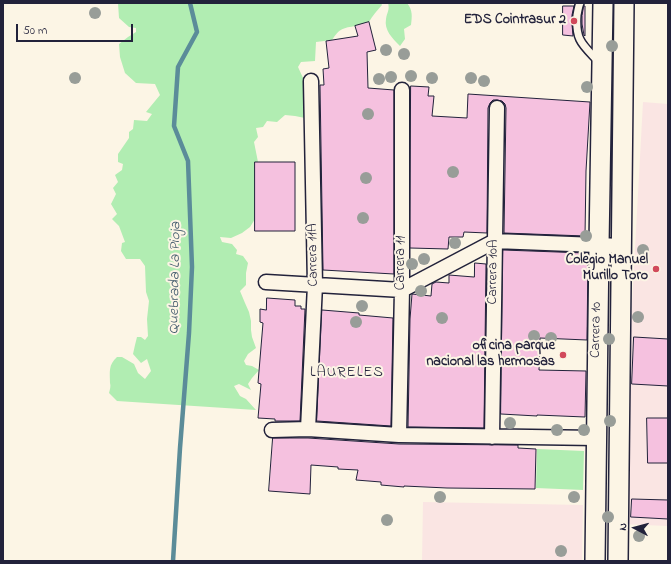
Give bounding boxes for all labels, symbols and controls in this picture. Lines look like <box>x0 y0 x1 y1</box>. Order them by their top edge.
place label: EDS Cointrasur 2 <box>464 13 566 29</box>
scale bar <box>18 16 135 42</box>
marker: EDS Cointrasur 2 <box>569 16 579 26</box>
text: 50 m <box>23 22 47 40</box>
water label: Quebrada La Pioja <box>166 222 186 334</box>
street label: Carrera 11A <box>305 223 323 287</box>
street label: Carrera 11 <box>394 236 410 290</box>
street label: Carrera 10A <box>485 239 503 305</box>
place label: Colegio Manuel Murillo Toro <box>566 253 648 286</box>
marker: Colegio Manuel Murillo Toro <box>651 264 661 274</box>
street label: Carrera 10 <box>588 302 606 358</box>
place label: oficina parque nacional las hermosas <box>426 339 555 372</box>
marker: oficina parque nacional las hermosas <box>558 350 568 360</box>
district label: LAURELES <box>310 365 384 383</box>
north arrow <box>615 508 655 548</box>
text: N <box>615 522 631 531</box>

